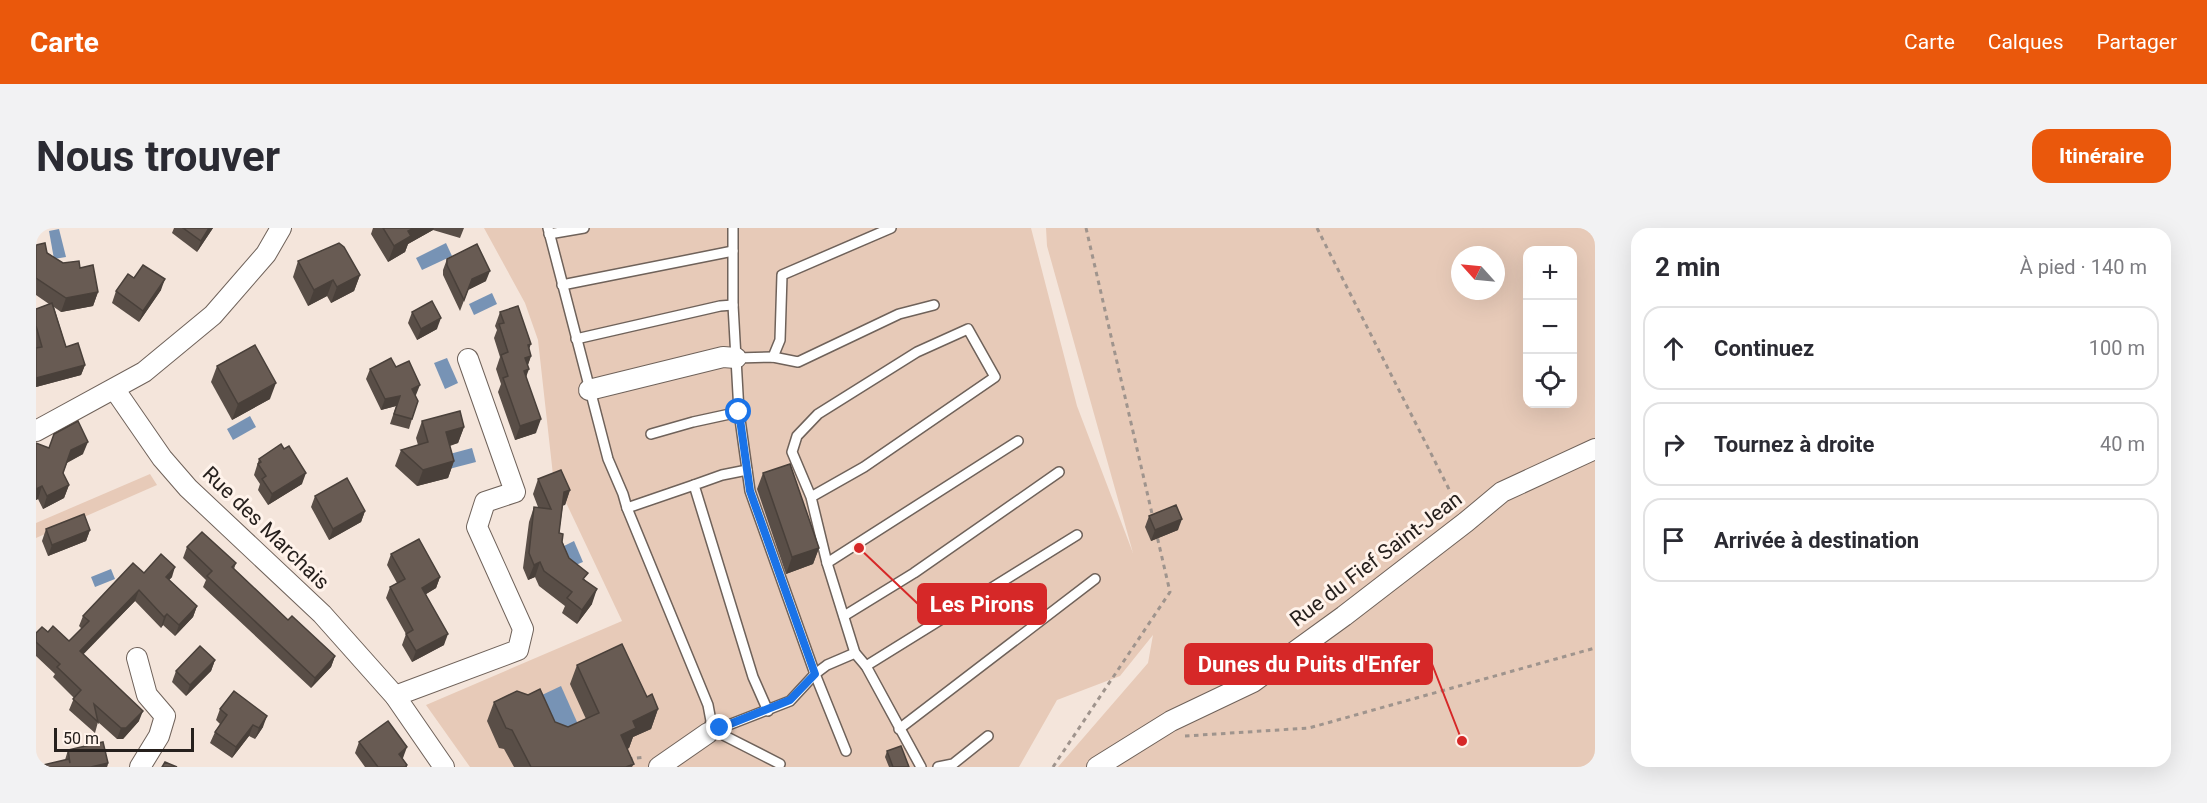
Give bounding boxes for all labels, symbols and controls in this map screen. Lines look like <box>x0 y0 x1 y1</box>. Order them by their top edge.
text: Carte <box>30 26 99 59</box>
text: Carte <box>1904 30 1955 54</box>
text: Calques <box>1988 30 2063 54</box>
text: Partager <box>2096 30 2177 54</box>
button: Itinéraire <box>2032 129 2171 183</box>
text: Nous trouver <box>36 132 280 181</box>
north arrow <box>1451 246 1505 300</box>
map controls <box>1523 246 1577 408</box>
button: + <box>1523 246 1577 300</box>
text: 2 min <box>1655 252 1720 282</box>
text: À pied · 140 m <box>2020 255 2147 279</box>
button: − <box>1523 300 1577 354</box>
icon: ahead <box>1657 332 1690 365</box>
text: Continuez <box>1714 336 1814 361</box>
text: 100 m <box>2089 336 2145 360</box>
button: locate <box>1523 354 1577 408</box>
route start <box>725 398 751 424</box>
icon: right <box>1657 428 1690 461</box>
text: Tournez à droite <box>1714 432 1874 457</box>
text: 40 m <box>2100 432 2145 456</box>
street label: Rue des Marchais <box>198 462 334 594</box>
street label: Rue du Fief Saint-Jean <box>1285 487 1467 631</box>
icon: arrive <box>1657 524 1690 557</box>
text: Arrivée à destination <box>1714 528 1919 553</box>
callout: Les Pirons <box>918 584 1046 624</box>
text: Les Pirons <box>930 592 1034 617</box>
callout: Dunes du Puits d'Enfer <box>1185 644 1432 684</box>
text: Dunes du Puits d'Enfer <box>1198 652 1420 677</box>
route end <box>706 714 732 740</box>
scale bar <box>54 725 194 752</box>
text: 50 m <box>63 729 99 748</box>

